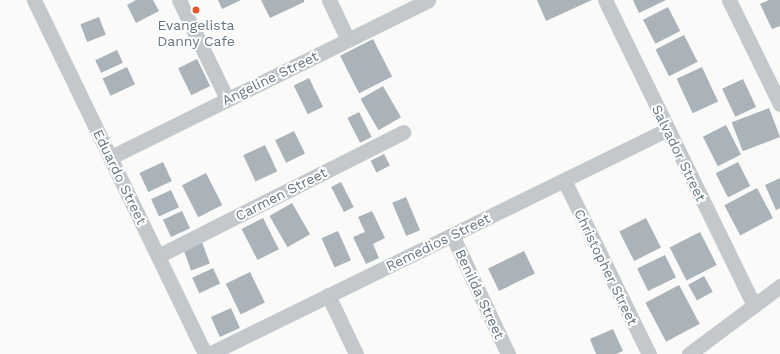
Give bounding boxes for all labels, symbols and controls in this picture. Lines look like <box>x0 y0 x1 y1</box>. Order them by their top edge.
marker: Evangelista Danny Cafe <box>191 5 201 15</box>
place label: Evangelista Danny Cafe <box>157 17 235 50</box>
street label: Angeline Street <box>219 47 321 109</box>
street label: Salvador Street <box>648 102 710 204</box>
street label: Eduardo Street <box>90 127 150 227</box>
street label: Carmen Street <box>233 164 329 224</box>
street label: Christopher Street <box>571 206 641 328</box>
street label: Remedios Street <box>383 210 493 274</box>
street label: Benilda Street <box>452 246 508 342</box>

